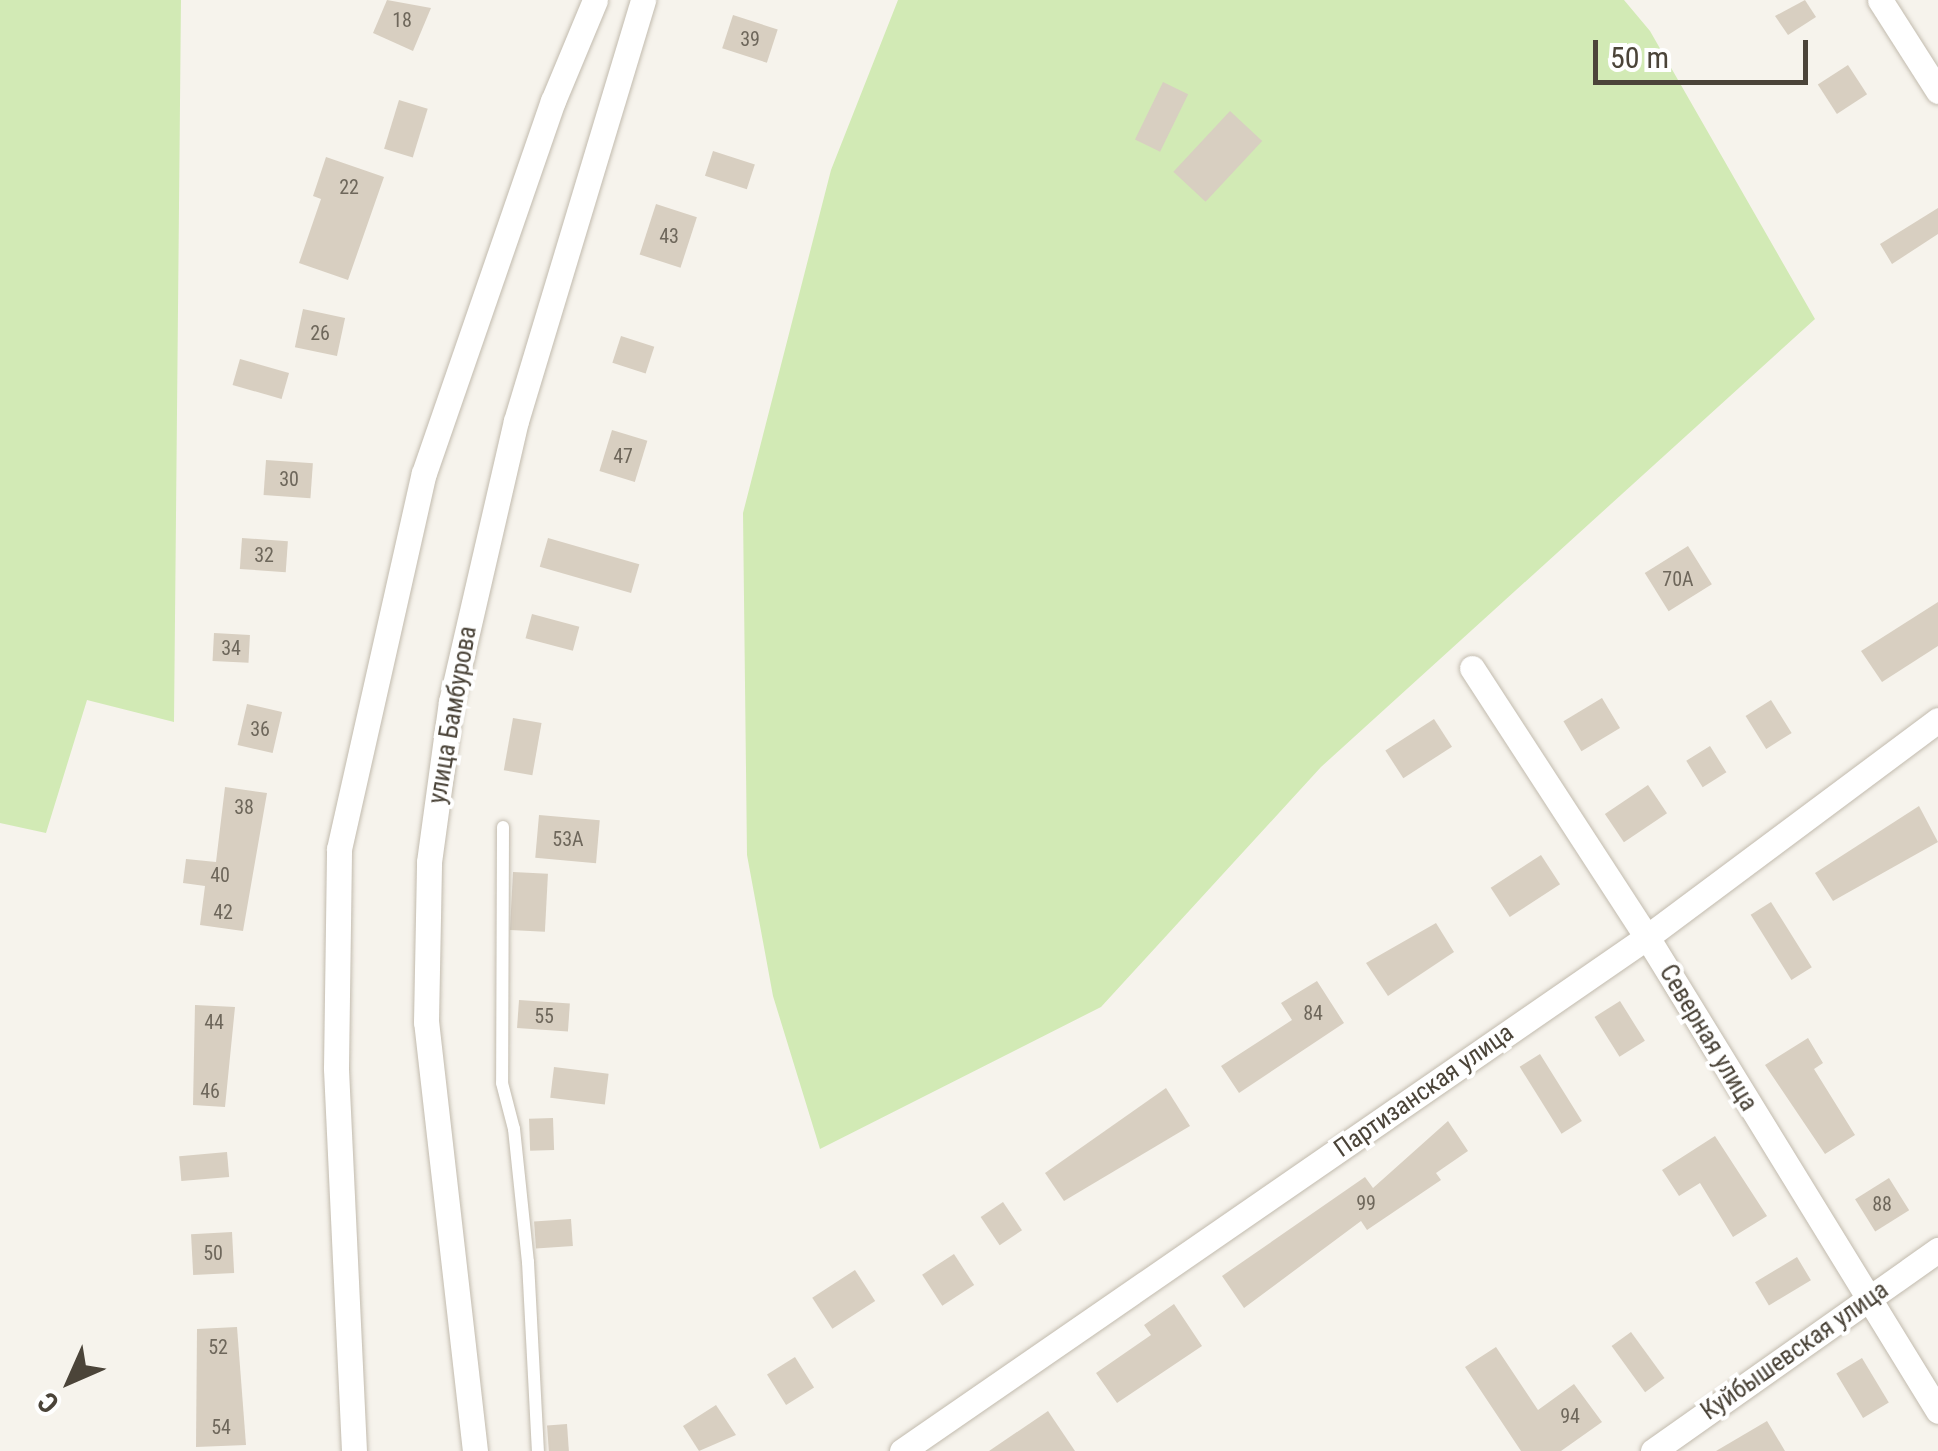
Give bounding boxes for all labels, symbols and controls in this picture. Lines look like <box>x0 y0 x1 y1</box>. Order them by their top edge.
house number: 18 <box>392 8 412 32</box>
scale bar <box>1598 20 1813 82</box>
house number: 39 <box>740 27 760 51</box>
text: 50 m <box>1610 40 1669 75</box>
house number: 22 <box>339 175 359 199</box>
house number: 43 <box>659 224 679 248</box>
house number: 26 <box>310 321 330 345</box>
house number: 47 <box>613 444 633 468</box>
house number: 30 <box>279 467 299 491</box>
house number: 32 <box>254 543 274 567</box>
house number: 70А <box>1662 567 1694 591</box>
street label: улица Бамбурова <box>423 624 483 806</box>
house number: 34 <box>221 636 241 660</box>
house number: 36 <box>250 717 270 741</box>
house number: 38 <box>234 795 254 819</box>
house number: 53А <box>552 827 584 851</box>
house number: 40 <box>210 863 230 887</box>
house number: 42 <box>213 900 233 924</box>
street label: Северная улица <box>1653 959 1763 1117</box>
house number: 84 <box>1303 1001 1323 1025</box>
house number: 55 <box>534 1004 554 1028</box>
house number: 44 <box>204 1010 224 1034</box>
street label: Партизанская улица <box>1329 1018 1519 1164</box>
house number: 46 <box>200 1079 220 1103</box>
house number: 99 <box>1356 1191 1376 1215</box>
house number: 88 <box>1872 1192 1892 1216</box>
house number: 50 <box>203 1241 223 1265</box>
street label: Куйбышевская улица <box>1696 1275 1894 1427</box>
north arrow <box>20 1331 120 1431</box>
house number: 52 <box>208 1335 228 1359</box>
text: С <box>31 1385 66 1420</box>
house number: 94 <box>1560 1404 1580 1428</box>
house number: 54 <box>211 1415 231 1439</box>

